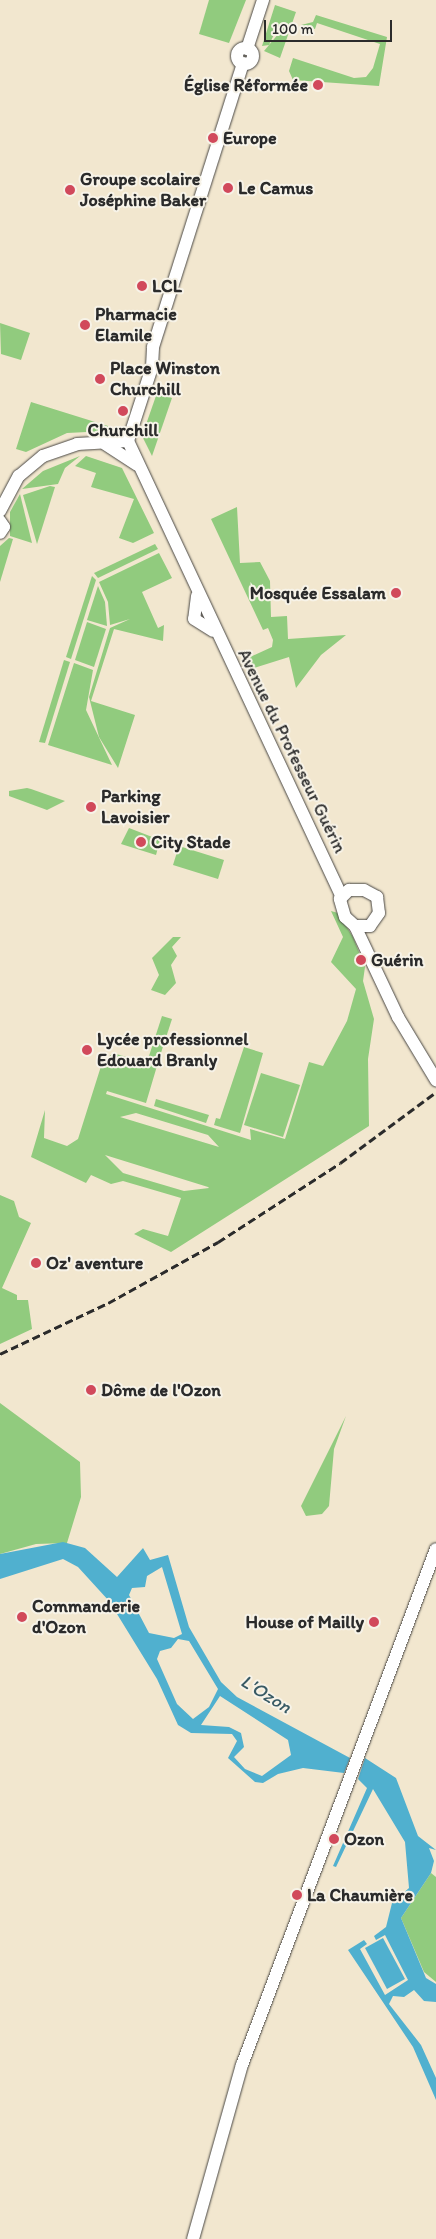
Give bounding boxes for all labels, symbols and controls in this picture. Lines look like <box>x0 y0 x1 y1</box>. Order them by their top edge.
scale bar <box>266 10 394 42</box>
text: 100 m <box>272 20 313 38</box>
place label: Église Réformée <box>184 74 308 96</box>
marker: Église Réformée <box>312 79 324 91</box>
place label: Europe <box>223 127 277 149</box>
marker: Europe <box>207 132 219 144</box>
place label: Groupe scolaire Joséphine Baker <box>80 169 206 212</box>
place label: Le Camus <box>238 177 314 199</box>
marker: Le Camus <box>222 182 234 194</box>
marker: Groupe scolaire Joséphine Baker <box>64 184 76 196</box>
place label: LCL <box>152 275 182 297</box>
marker: LCL <box>136 280 148 292</box>
place label: Pharmacie Elamile <box>95 304 177 346</box>
marker: Pharmacie Elamile <box>79 319 91 331</box>
place label: Place Winston Churchill <box>110 358 220 400</box>
marker: Place Winston Churchill <box>94 373 106 385</box>
marker: Churchill <box>117 405 129 417</box>
place label: Churchill <box>88 419 158 441</box>
place label: Mosquée Essalam <box>250 582 386 604</box>
marker: Mosquée Essalam <box>390 587 402 599</box>
street label: Avenue du Professeur Guérin <box>233 646 351 856</box>
place label: Parking Lavoisier <box>101 786 170 829</box>
marker: Parking Lavoisier <box>85 801 97 813</box>
place label: City Stade <box>151 831 231 853</box>
marker: City Stade <box>135 836 147 848</box>
place label: Guérin <box>371 949 423 971</box>
marker: Guérin <box>355 954 367 966</box>
place label: Lycée professionnel Edouard Branly <box>97 1029 248 1072</box>
marker: Lycée professionnel Edouard Branly <box>81 1044 93 1056</box>
place label: Oz' aventure <box>46 1252 143 1274</box>
marker: Oz' aventure <box>30 1257 42 1269</box>
place label: Dôme de l'Ozon <box>101 1379 222 1401</box>
marker: Dôme de l'Ozon <box>85 1384 97 1396</box>
place label: Commanderie d'Ozon <box>32 1596 140 1638</box>
marker: Commanderie d'Ozon <box>16 1611 28 1623</box>
place label: House of Mailly <box>245 1611 364 1633</box>
marker: House of Mailly <box>368 1616 380 1628</box>
water label: L'Ozon <box>236 1670 296 1718</box>
place label: Ozon <box>344 1828 384 1850</box>
marker: Ozon <box>328 1833 340 1845</box>
place label: La Chaumière <box>307 1884 413 1906</box>
marker: La Chaumière <box>291 1889 303 1901</box>

